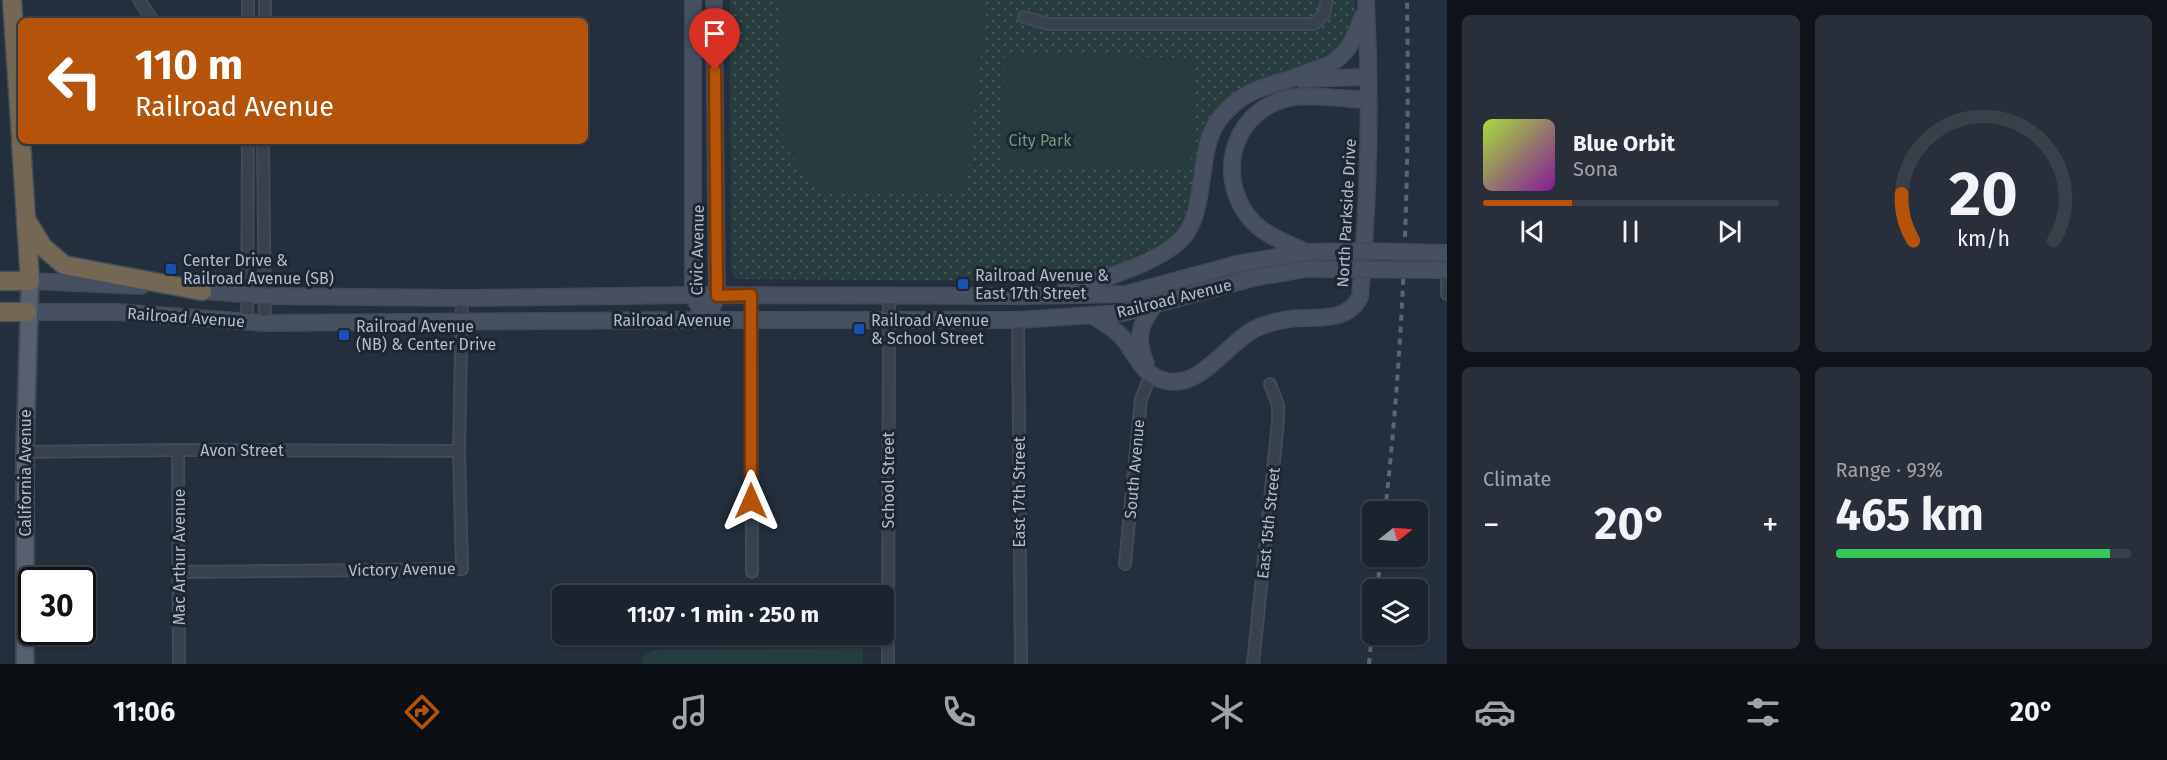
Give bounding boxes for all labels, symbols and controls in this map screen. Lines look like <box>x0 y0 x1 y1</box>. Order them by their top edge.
pin <box>689 8 740 70</box>
icon: arrive <box>698 17 731 50</box>
text: 110 m <box>135 40 243 90</box>
icon: left <box>36 42 114 120</box>
text: Railroad Avenue <box>135 91 334 123</box>
text: Blue Orbit <box>1573 130 1675 157</box>
park label: City Park <box>1009 131 1072 150</box>
street label: North Parkside Drive <box>1333 138 1360 288</box>
text: Sona <box>1573 157 1618 181</box>
text: 20 <box>1949 157 2018 232</box>
street label: Civic Avenue <box>687 204 708 296</box>
icon: previous <box>1516 215 1549 248</box>
icon: pause <box>1614 215 1647 248</box>
icon: next <box>1713 215 1746 248</box>
text: km/h <box>1957 226 2010 252</box>
place label: Center Drive & Railroad Avenue (SB) <box>183 251 334 288</box>
marker: Center Drive & Railroad Avenue (SB) <box>164 262 178 276</box>
place label: Railroad Avenue & East 17th Street <box>975 266 1109 303</box>
street label: Railroad Avenue <box>1115 275 1234 322</box>
marker: Railroad Avenue & East 17th Street <box>956 277 970 291</box>
street label: Railroad Avenue <box>126 304 245 331</box>
street label: Railroad Avenue <box>613 311 731 330</box>
place label: Railroad Avenue & School Street <box>871 311 989 348</box>
place label: Railroad Avenue (NB) & Center Drive <box>356 317 496 354</box>
marker: Railroad Avenue & School Street <box>852 322 866 336</box>
marker: Railroad Avenue (NB) & Center Drive <box>337 328 351 342</box>
street label: California Avenue <box>16 409 35 537</box>
street label: South Avenue <box>1121 418 1148 520</box>
street label: School Street <box>879 431 898 528</box>
street label: East 17th Street <box>1010 436 1029 548</box>
street label: Avon Street <box>200 441 284 460</box>
text: Range · 93% <box>1836 458 1943 482</box>
street label: East 15th Street <box>1253 466 1284 580</box>
text: Climate <box>1483 467 1551 491</box>
position arrow <box>719 469 783 533</box>
text: 465 km <box>1836 488 1984 542</box>
street label: Mac Arthur Avenue <box>170 489 189 625</box>
text: 20° <box>1594 497 1667 551</box>
north arrow <box>1362 501 1428 567</box>
map controls <box>1362 501 1428 645</box>
text: − <box>1483 505 1500 545</box>
text: + <box>1762 505 1778 545</box>
street label: Victory Avenue <box>348 559 456 580</box>
speed limit sign: 30 <box>18 567 96 645</box>
button: layers <box>1362 579 1428 645</box>
text: 11:07 · 1 min · 250 m <box>627 601 819 628</box>
icon: directions <box>401 691 443 733</box>
icon: music <box>669 691 711 733</box>
icon: phone <box>938 691 980 733</box>
icon: climate <box>1206 691 1248 733</box>
icon: car <box>1474 691 1516 733</box>
icon: filters <box>1742 691 1784 733</box>
text: 11:06 <box>113 696 175 728</box>
text: 20° <box>2010 696 2054 728</box>

